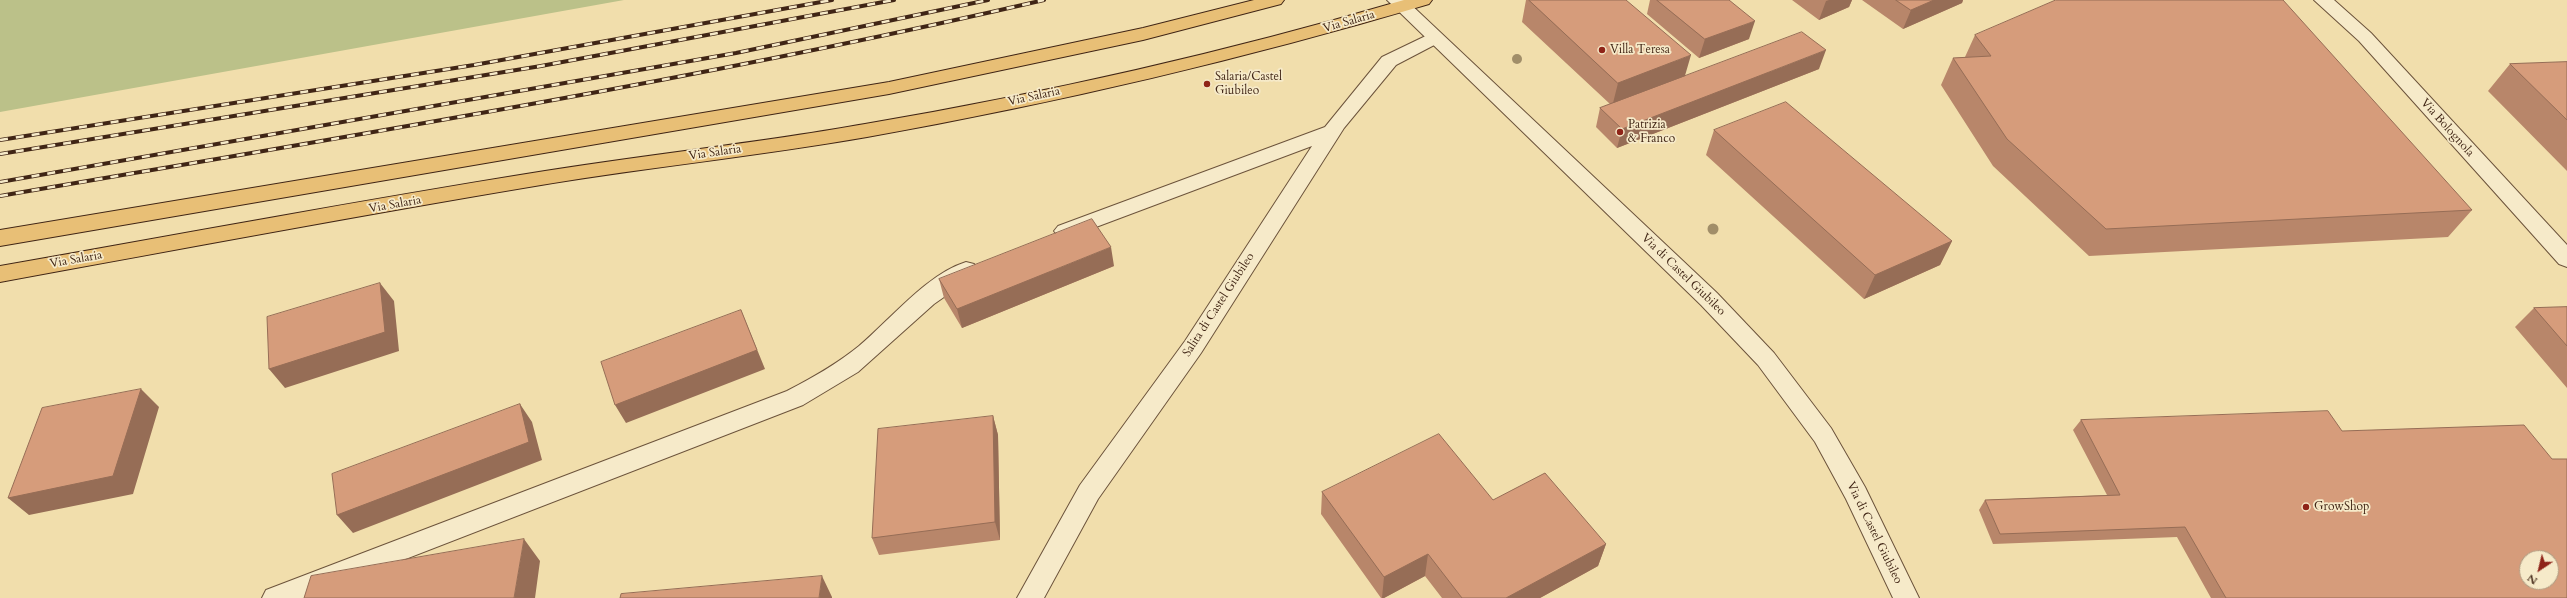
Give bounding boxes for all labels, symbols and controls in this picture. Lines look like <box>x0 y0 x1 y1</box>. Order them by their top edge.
street label: Via Salaria <box>1322 8 1376 36</box>
place label: Villa Teresa <box>1610 43 1670 57</box>
marker: Villa Teresa <box>1597 45 1607 55</box>
place label: Salaria/Castel Giubileo <box>1215 70 1282 98</box>
marker: Salaria/Castel Giubileo <box>1202 79 1212 89</box>
street label: Via Salaria <box>1007 84 1061 110</box>
street label: Via Bolognola <box>2417 96 2477 160</box>
place label: Patrizia & Franco <box>1628 118 1675 146</box>
marker: Patrizia & Franco <box>1615 127 1625 137</box>
street label: Via Salaria <box>688 142 742 164</box>
street label: Via Salaria <box>368 193 422 217</box>
street label: Via di Castel Giubileo <box>1638 231 1728 319</box>
street label: Via Salaria <box>49 248 103 272</box>
street label: Salita di Castel Giubileo <box>1180 250 1258 360</box>
street label: Via di Castel Giubileo <box>1843 480 1905 586</box>
place label: GrowShop <box>2314 500 2369 514</box>
marker: GrowShop <box>2301 502 2311 512</box>
north arrow <box>2519 550 2559 590</box>
text: N <box>2524 571 2541 588</box>

